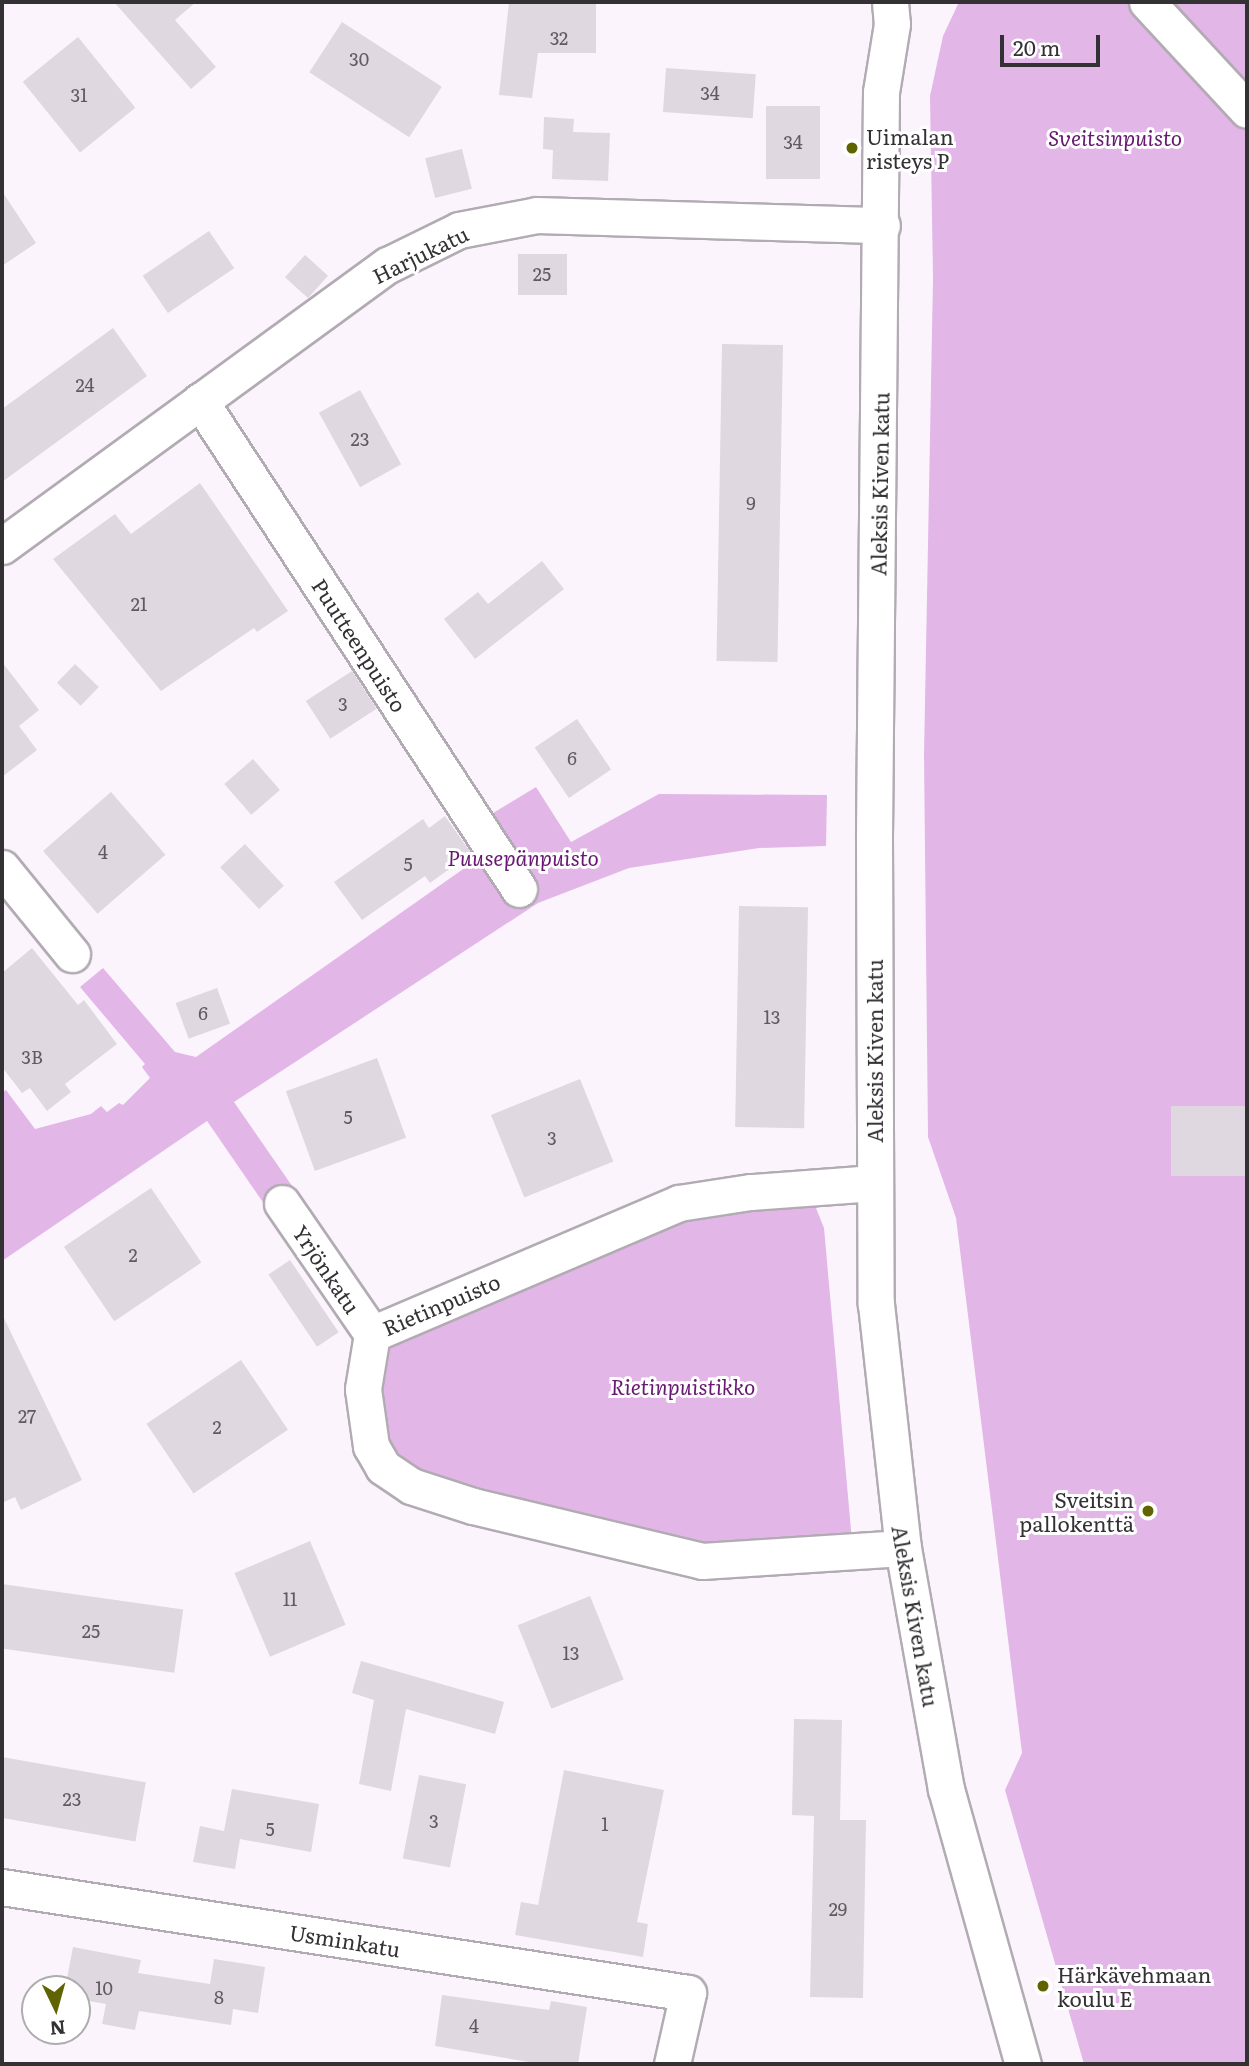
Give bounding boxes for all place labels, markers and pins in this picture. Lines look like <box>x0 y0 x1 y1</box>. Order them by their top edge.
place label: Uimalan risteys P <box>866 123 954 173</box>
marker: Uimalan risteys P <box>844 140 860 156</box>
place label: Sveitsin pallokenttä <box>1019 1486 1134 1536</box>
marker: Sveitsin pallokenttä <box>1140 1503 1156 1519</box>
place label: Härkävehmaan koulu E <box>1057 1961 1211 2011</box>
marker: Härkävehmaan koulu E <box>1035 1978 1051 1994</box>

